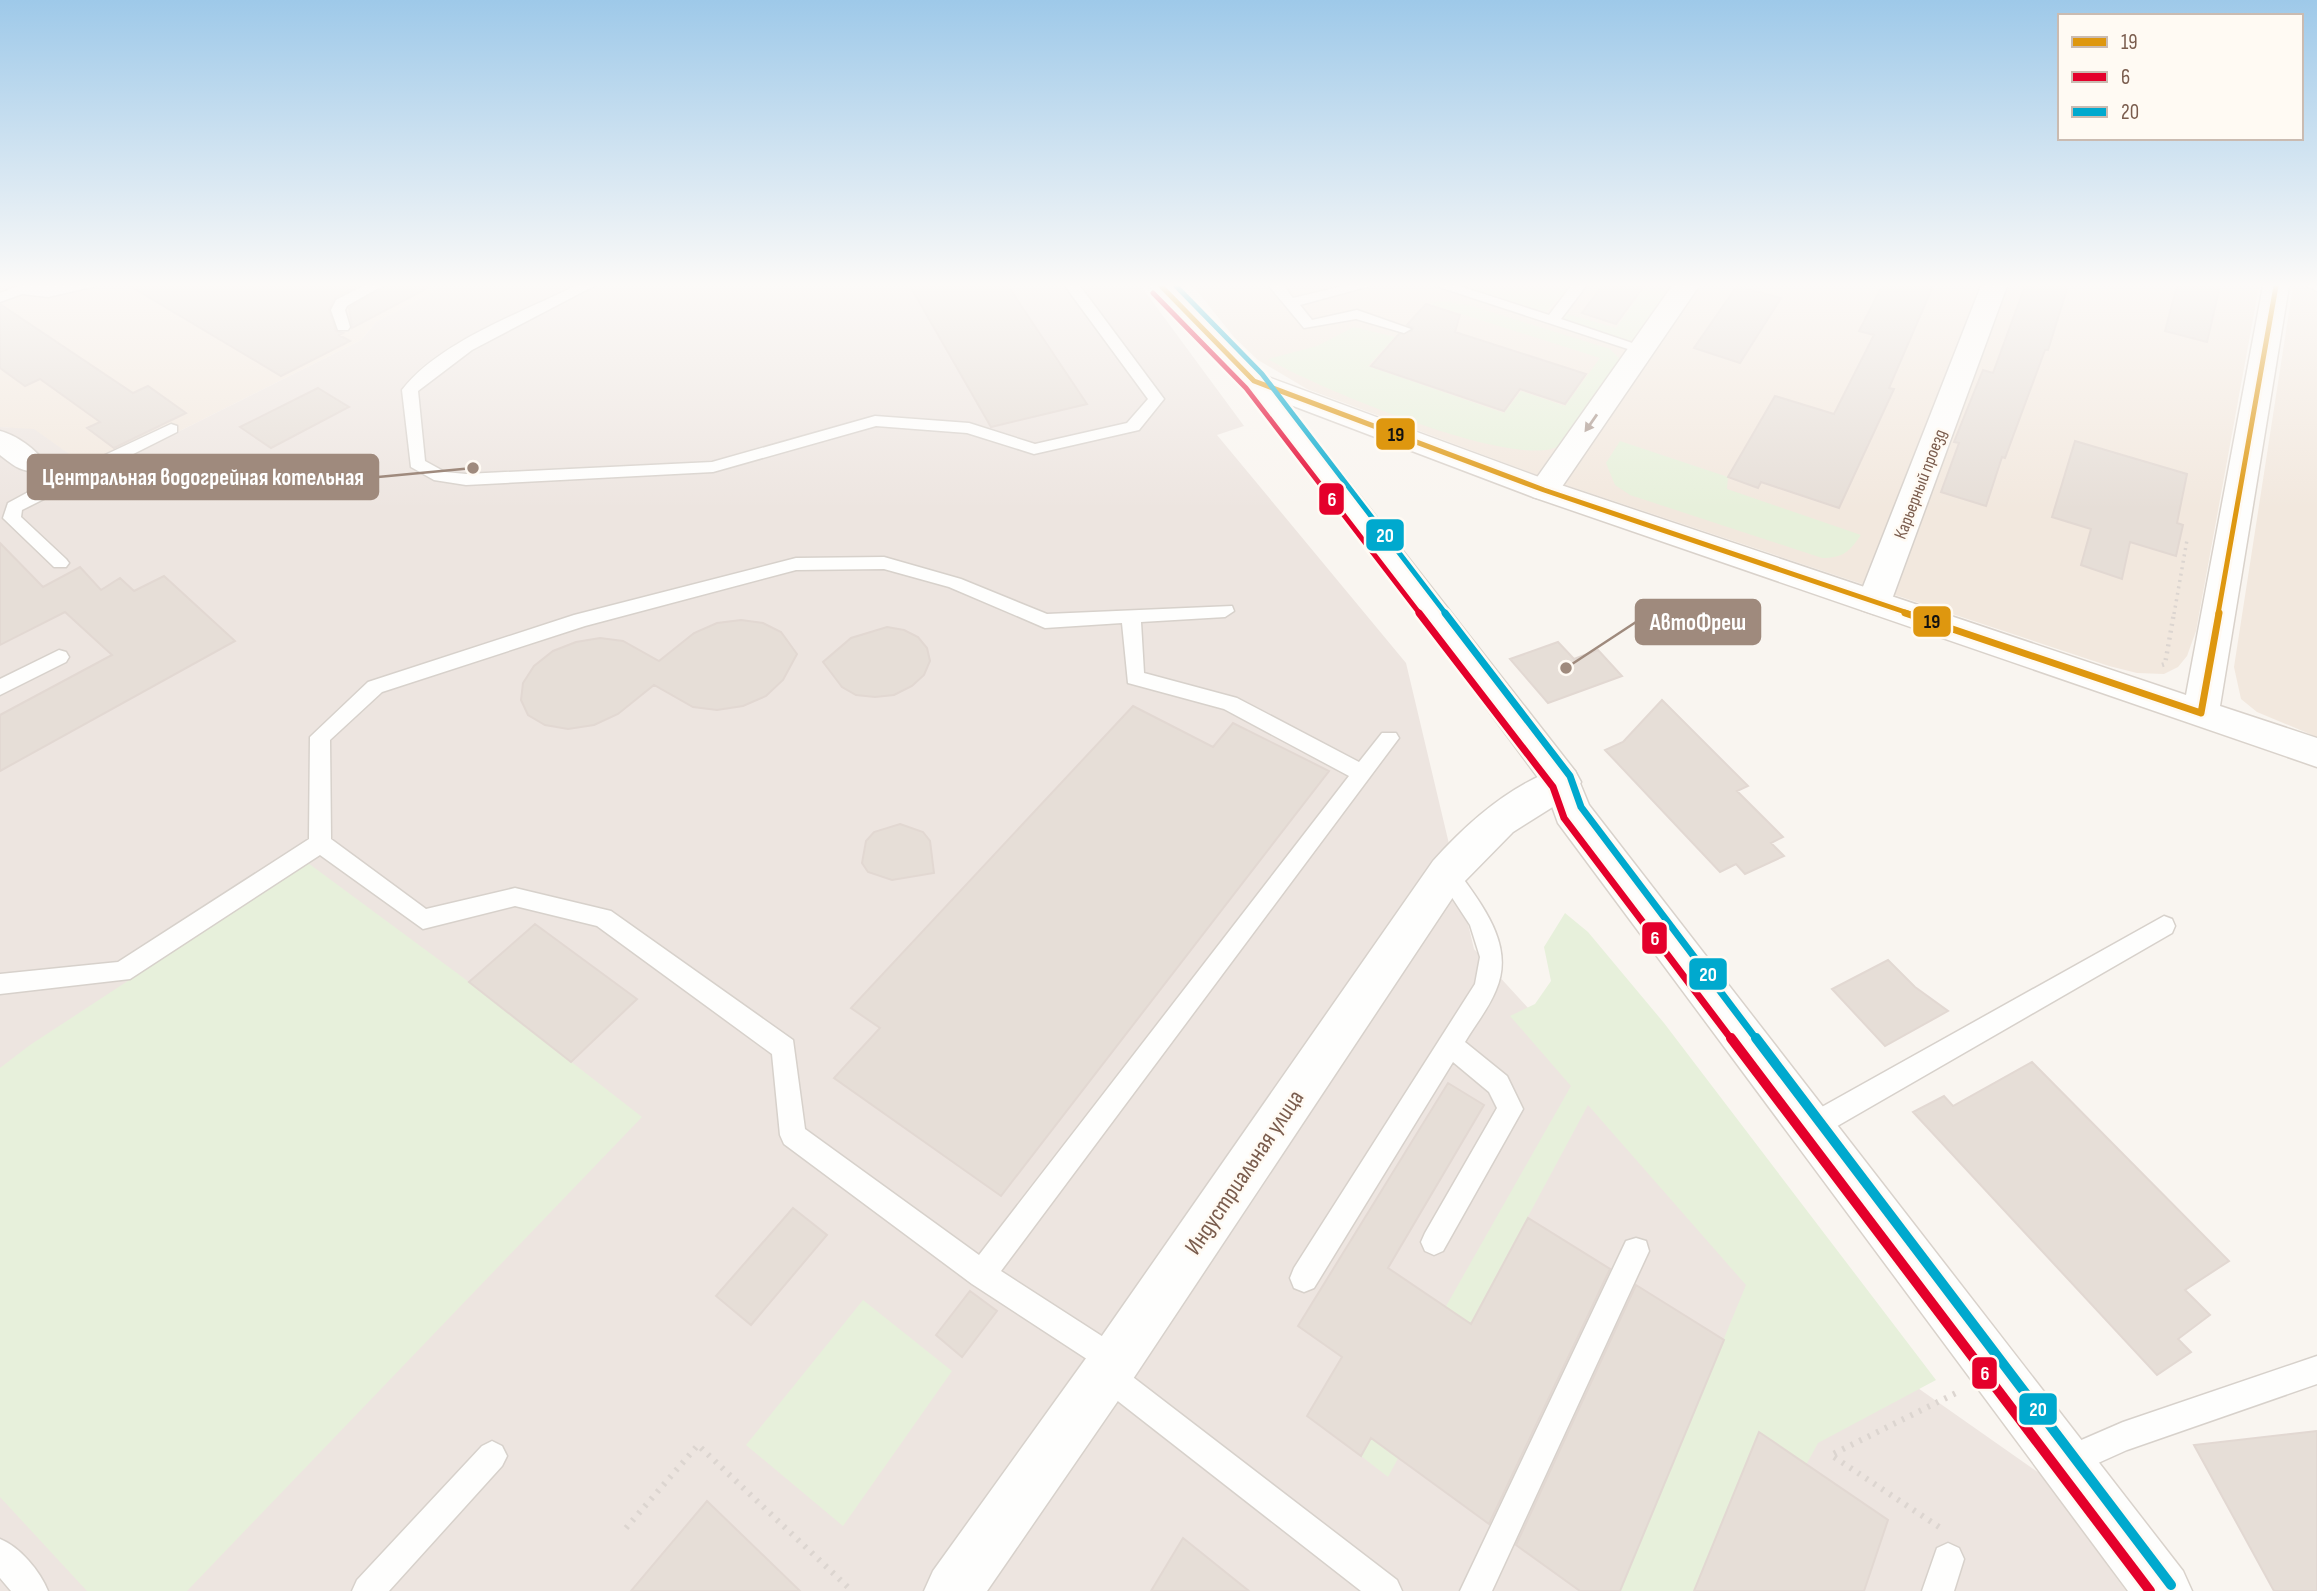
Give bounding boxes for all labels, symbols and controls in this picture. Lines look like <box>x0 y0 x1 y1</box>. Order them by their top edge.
legend <box>2058 14 2303 140</box>
text: 19 <box>2121 30 2138 55</box>
text: 6 <box>2121 65 2130 90</box>
text: 20 <box>2121 100 2139 125</box>
one-way arrow <box>1584 414 1598 432</box>
line badge: 19 <box>1375 417 1416 451</box>
text: 19 <box>1388 424 1404 447</box>
street label: Карьерный проезд <box>1890 426 1951 542</box>
callout: Центральная водогрейная котельная <box>28 455 378 499</box>
text: Центральная водогрейная котельная <box>42 464 364 492</box>
line badge: 6 <box>1318 482 1345 516</box>
text: 6 <box>1328 489 1337 512</box>
line badge: 20 <box>1365 518 1405 552</box>
text: 20 <box>1376 525 1394 548</box>
callout: АвтоФреш <box>1636 600 1760 644</box>
line badge: 19 <box>1912 605 1952 638</box>
text: АвтоФреш <box>1649 609 1746 637</box>
text: 19 <box>1924 611 1940 634</box>
line badge: 6 <box>1641 921 1668 955</box>
text: 6 <box>1651 928 1660 951</box>
line badge: 20 <box>1688 957 1728 991</box>
text: 20 <box>1699 964 1717 987</box>
street label: Индустриальная улица <box>1179 1084 1310 1260</box>
line badge: 6 <box>1971 1356 1998 1390</box>
text: 6 <box>1981 1363 1990 1386</box>
line badge: 20 <box>2018 1392 2058 1426</box>
text: 20 <box>2029 1399 2047 1422</box>

